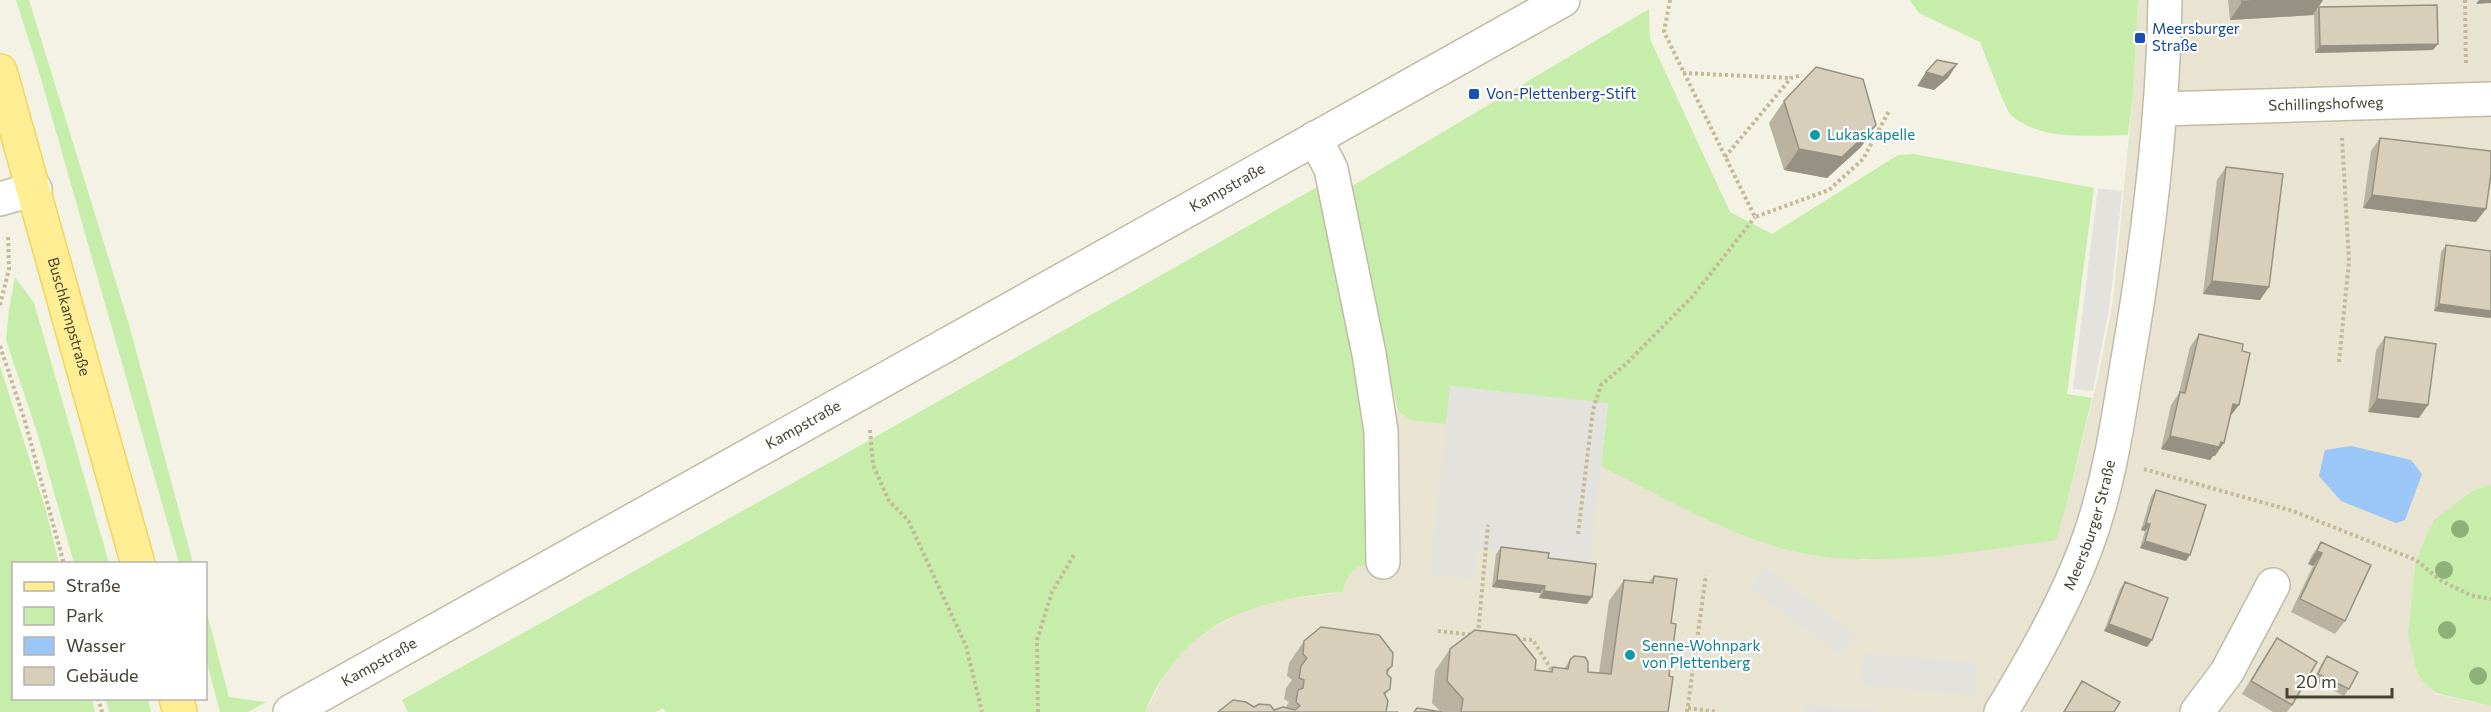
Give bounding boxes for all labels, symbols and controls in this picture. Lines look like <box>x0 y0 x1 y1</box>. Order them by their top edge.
place label: Meersburger Straße <box>2152 19 2240 54</box>
marker: Meersburger Straße <box>2133 31 2147 45</box>
place label: Von-Plettenberg-Stift <box>1486 84 1637 102</box>
marker: Von-Plettenberg-Stift <box>1467 87 1481 101</box>
street label: Schillingshofweg <box>2268 92 2384 114</box>
place label: Lukaskapelle <box>1827 125 1915 143</box>
marker: Lukaskapelle <box>1808 128 1822 142</box>
street label: Kampstraße <box>1186 159 1268 215</box>
street label: Buschkampstraße <box>45 255 95 378</box>
street label: Kampstraße <box>762 396 844 452</box>
street label: Meersburger Straße <box>2059 458 2118 593</box>
legend <box>12 562 207 700</box>
text: Straße <box>66 574 121 596</box>
text: Park <box>66 604 104 626</box>
street label: Kampstraße <box>338 633 419 690</box>
text: Wasser <box>66 634 126 656</box>
place label: Senne-Wohnpark von Plettenberg <box>1642 636 1761 671</box>
marker: Senne-Wohnpark von Plettenberg <box>1623 648 1637 662</box>
scale bar <box>2287 661 2392 699</box>
text: Gebäude <box>66 664 139 686</box>
text: 20 m <box>2296 670 2337 692</box>

